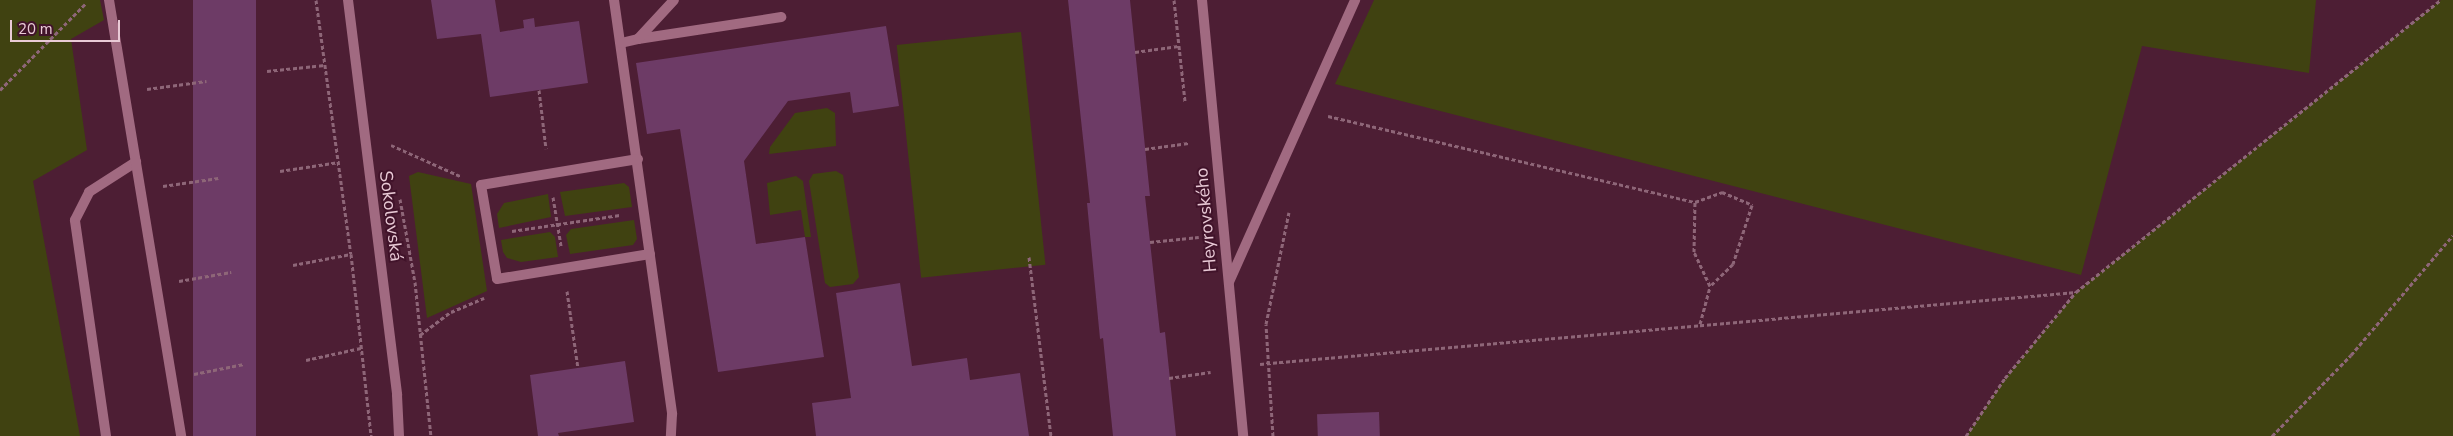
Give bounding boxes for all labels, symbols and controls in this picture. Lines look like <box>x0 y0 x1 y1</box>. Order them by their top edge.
scale bar <box>12 10 122 42</box>
text: 20 m <box>18 19 53 39</box>
street label: Heyrovského <box>1191 167 1221 273</box>
street label: Sokolovská <box>375 169 407 263</box>

